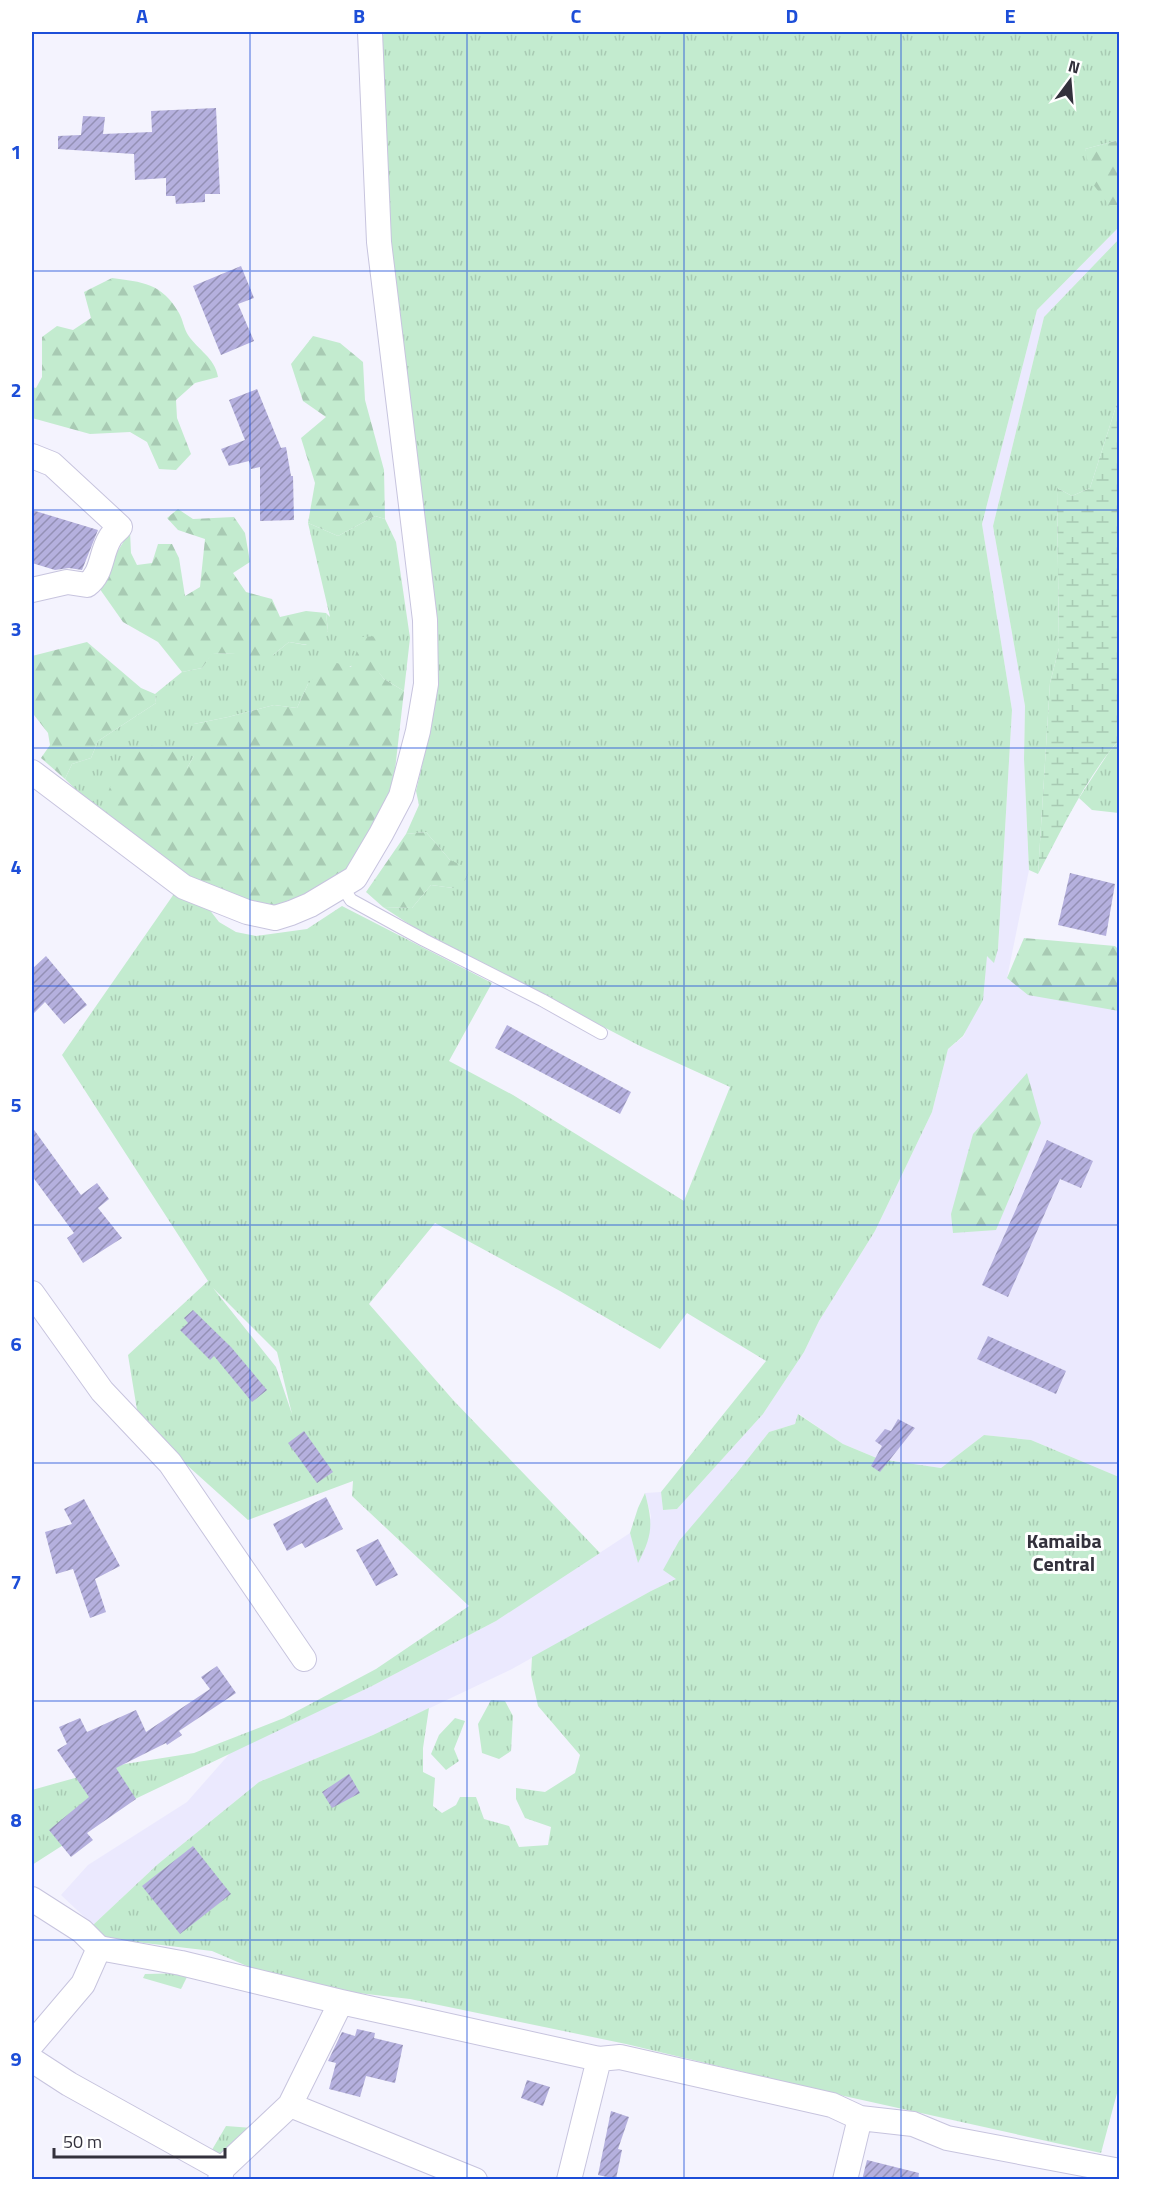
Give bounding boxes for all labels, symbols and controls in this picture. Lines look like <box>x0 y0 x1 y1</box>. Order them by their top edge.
text: A <box>136 0 148 31</box>
text: B <box>353 0 365 31</box>
text: C <box>571 0 582 31</box>
text: D <box>786 0 798 31</box>
text: E <box>1004 0 1016 31</box>
north arrow <box>1040 51 1100 111</box>
text: N <box>1065 54 1083 80</box>
text: 1 <box>10 136 22 167</box>
text: 2 <box>10 374 22 405</box>
text: 3 <box>10 613 22 644</box>
text: 4 <box>10 851 22 882</box>
text: 5 <box>10 1089 22 1120</box>
text: 6 <box>10 1328 22 1359</box>
district label: Kamaiba Central <box>1026 1525 1102 1579</box>
text: 7 <box>10 1566 22 1597</box>
text: 8 <box>10 1804 22 1835</box>
text: 9 <box>10 2043 22 2074</box>
scale bar <box>54 2121 225 2159</box>
text: 50 m <box>63 2128 102 2155</box>

